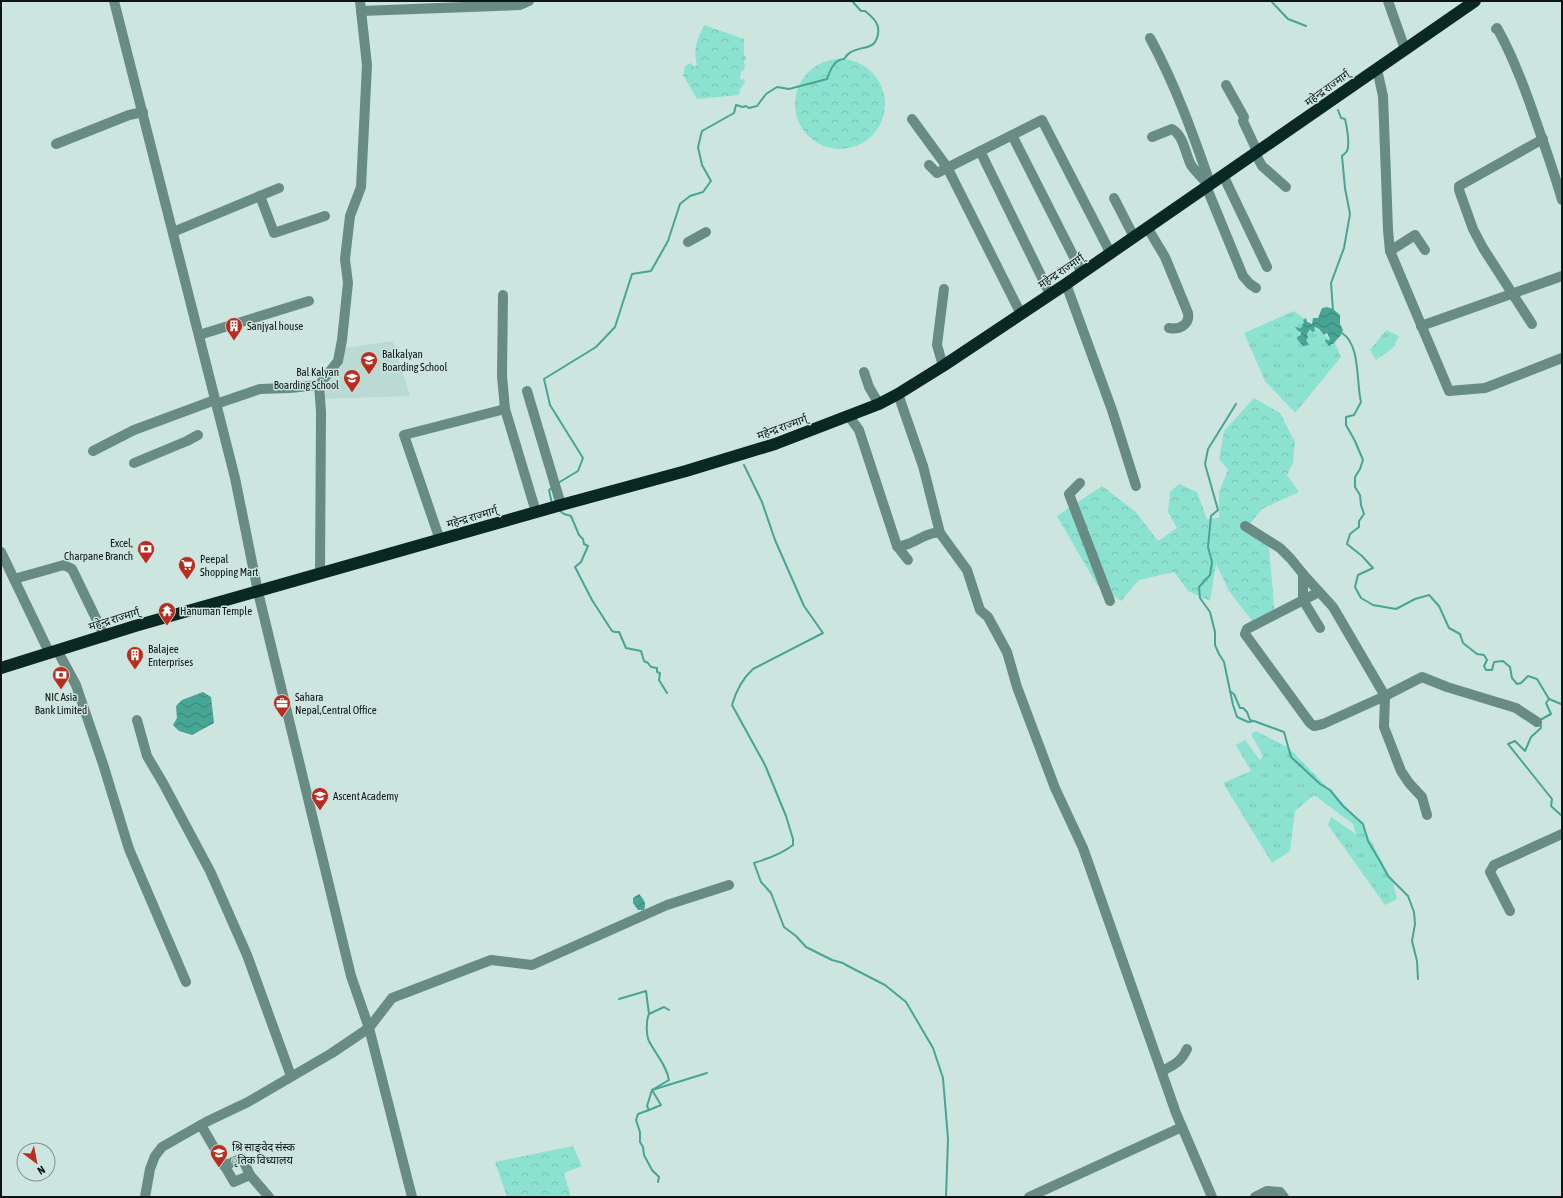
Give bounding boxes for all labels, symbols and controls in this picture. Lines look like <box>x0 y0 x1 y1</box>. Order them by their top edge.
street label: महेन्द्र राज्मार्ग् <box>1302 67 1354 109</box>
street label: महेन्द्र राज्मार्ग् <box>1036 250 1088 291</box>
building icon: Sanjyal house <box>224 316 244 341</box>
place label: Sanjyal house <box>247 320 303 332</box>
place label: Balkalyan Boarding School <box>382 348 447 373</box>
school or university icon: Balkalyan Boarding School <box>359 350 379 375</box>
place label: Bal Kalyan Boarding School <box>274 366 339 391</box>
school or university icon: Bal Kalyan Boarding School <box>342 368 362 393</box>
street label: महेन्द्र राज्मार्ग् <box>755 412 811 443</box>
street label: महेन्द्र राज्मार्ग् <box>445 503 501 531</box>
place label: Excel, Charpane Branch <box>64 537 133 562</box>
bank icon: Excel, Charpane Branch <box>136 539 156 564</box>
place label: Peepal Shopping Mart <box>200 553 258 578</box>
supermarket icon: Peepal Shopping Mart <box>177 555 197 580</box>
temple icon: Hanuman Temple <box>157 601 177 626</box>
street label: महेन्द्र राज्मार्ग् <box>87 605 143 633</box>
place label: Hanuman Temple <box>180 605 252 617</box>
place label: Balajee Enterprises <box>148 643 193 668</box>
building icon: Balajee Enterprises <box>125 645 145 670</box>
bank icon: NIC Asia Bank Limited <box>51 665 71 690</box>
place label: NIC Asia Bank Limited <box>35 691 87 716</box>
place label: Sahara Nepal,Central Office <box>295 691 377 716</box>
office icon: Sahara Nepal,Central Office <box>272 693 292 718</box>
school or university icon: Ascent Academy <box>310 786 330 811</box>
place label: Ascent Academy <box>333 790 399 802</box>
place label: श्रि साङ्वेद संस्क ृतिक विध्यालय <box>232 1141 296 1167</box>
north arrow <box>16 1142 56 1182</box>
school or university icon: श्रि साङ्वेद संस्क ृतिक विध्यालय <box>209 1143 229 1168</box>
text: N <box>35 1164 47 1177</box>

